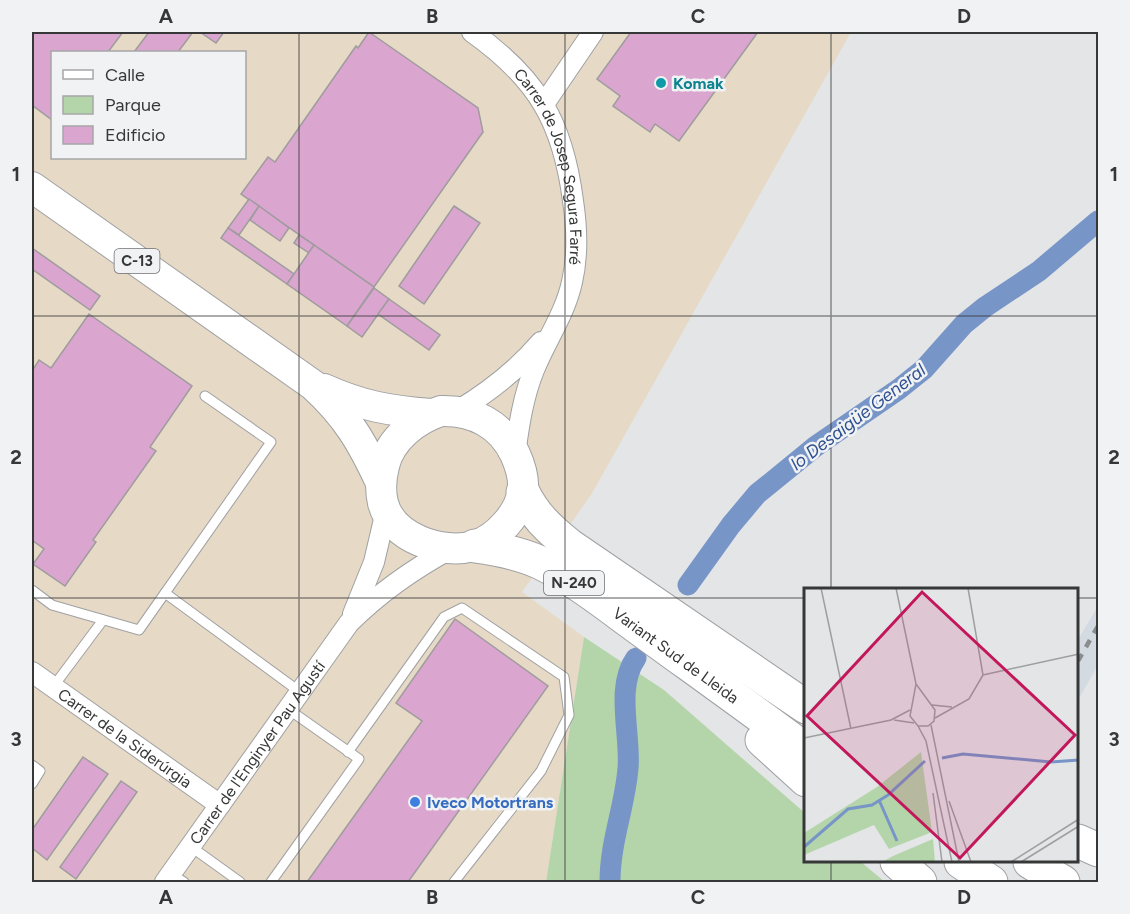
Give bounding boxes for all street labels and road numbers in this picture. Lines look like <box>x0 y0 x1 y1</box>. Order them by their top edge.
street label: Carrer de Josep Segura Farré <box>510 64 585 266</box>
road number: C-13 <box>114 249 160 273</box>
road number: N-240 <box>544 571 604 595</box>
street label: Variant Sud de Lleida <box>609 603 742 707</box>
street label: Carrer de l'Enginyer Pau Agustí <box>186 656 330 848</box>
street label: Carrer de la Siderúrgia <box>54 685 195 792</box>

